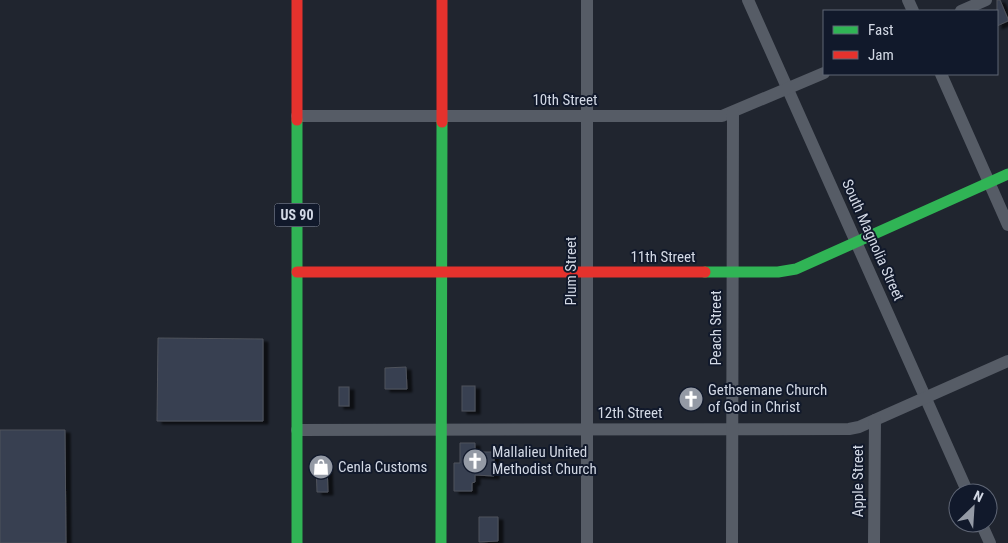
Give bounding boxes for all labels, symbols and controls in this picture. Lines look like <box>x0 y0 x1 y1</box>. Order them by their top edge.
legend <box>823 10 998 75</box>
text: Fast <box>868 21 893 39</box>
text: Jam <box>868 46 894 64</box>
street label: 10th Street <box>532 91 598 109</box>
street label: South Magnolia Street <box>838 176 908 304</box>
road number: US 90 <box>274 204 320 226</box>
street label: Plum Street <box>562 237 580 305</box>
street label: 11th Street <box>630 248 696 266</box>
street label: Peach Street <box>707 290 725 366</box>
place label: Gethsemane Church of God in Christ <box>708 381 827 416</box>
church icon: Gethsemane Church of God in Christ <box>678 386 704 412</box>
street label: 12th Street <box>597 404 663 422</box>
place label: Mallalieu United Methodist Church <box>492 443 597 478</box>
street label: Apple Street <box>849 445 867 517</box>
church icon: Mallalieu United Methodist Church <box>462 448 488 474</box>
shop icon: Cenla Customs <box>308 454 334 480</box>
place label: Cenla Customs <box>338 458 428 476</box>
north arrow <box>948 483 998 533</box>
text: N <box>971 487 986 505</box>

